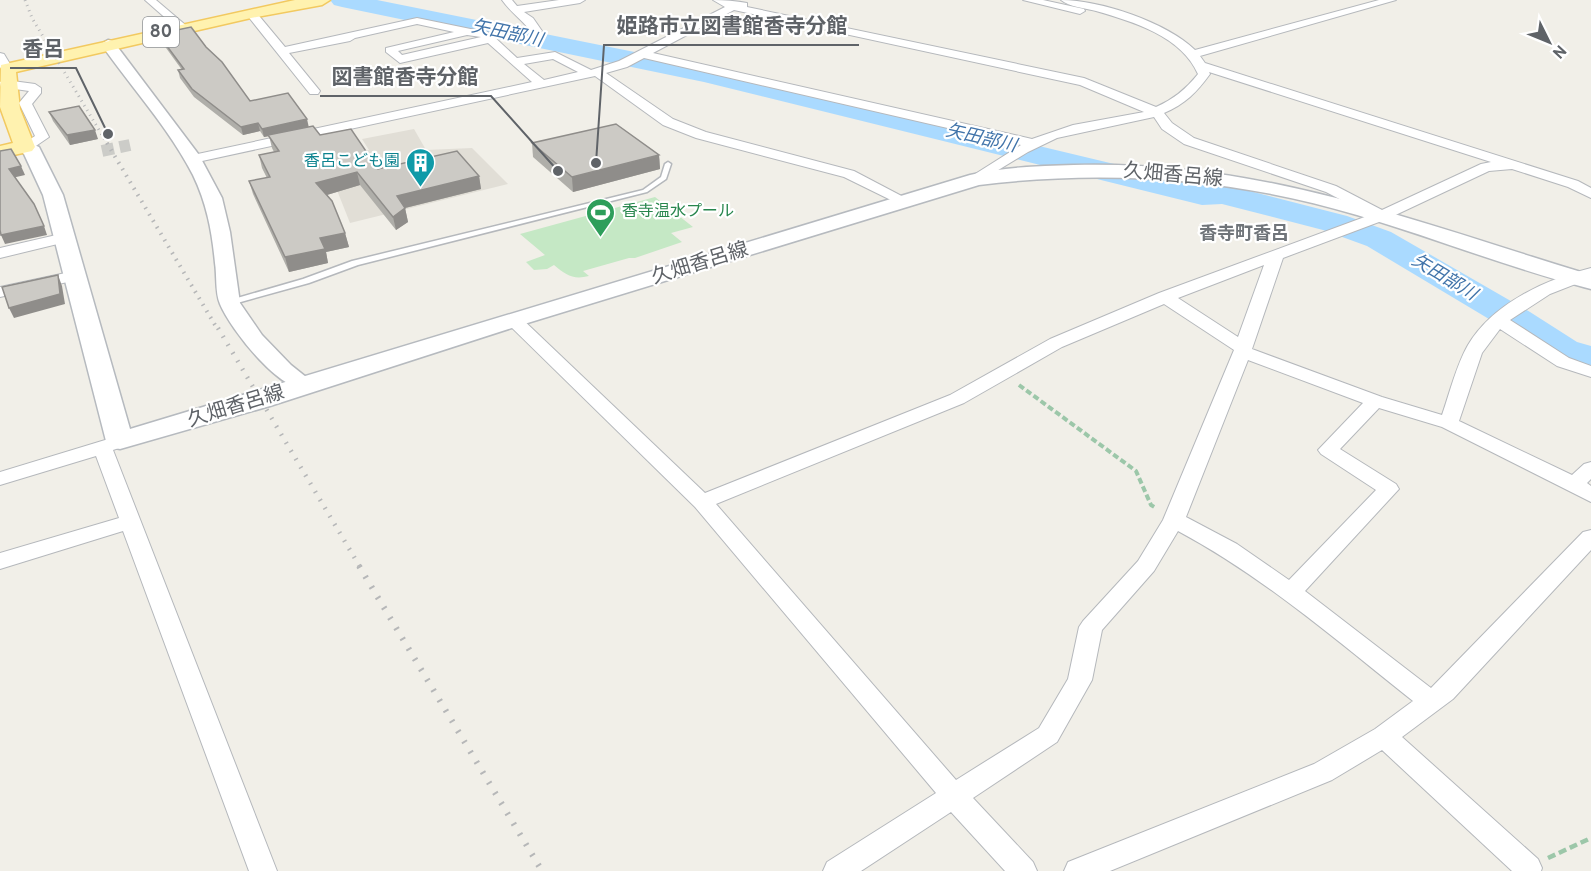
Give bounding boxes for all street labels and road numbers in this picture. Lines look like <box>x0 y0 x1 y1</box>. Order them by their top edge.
road number: 80 <box>143 17 179 47</box>
street label: 久畑香呂線 <box>1122 159 1224 193</box>
street label: 久畑香呂線 <box>648 237 752 291</box>
street label: 久畑香呂線 <box>184 380 288 434</box>

